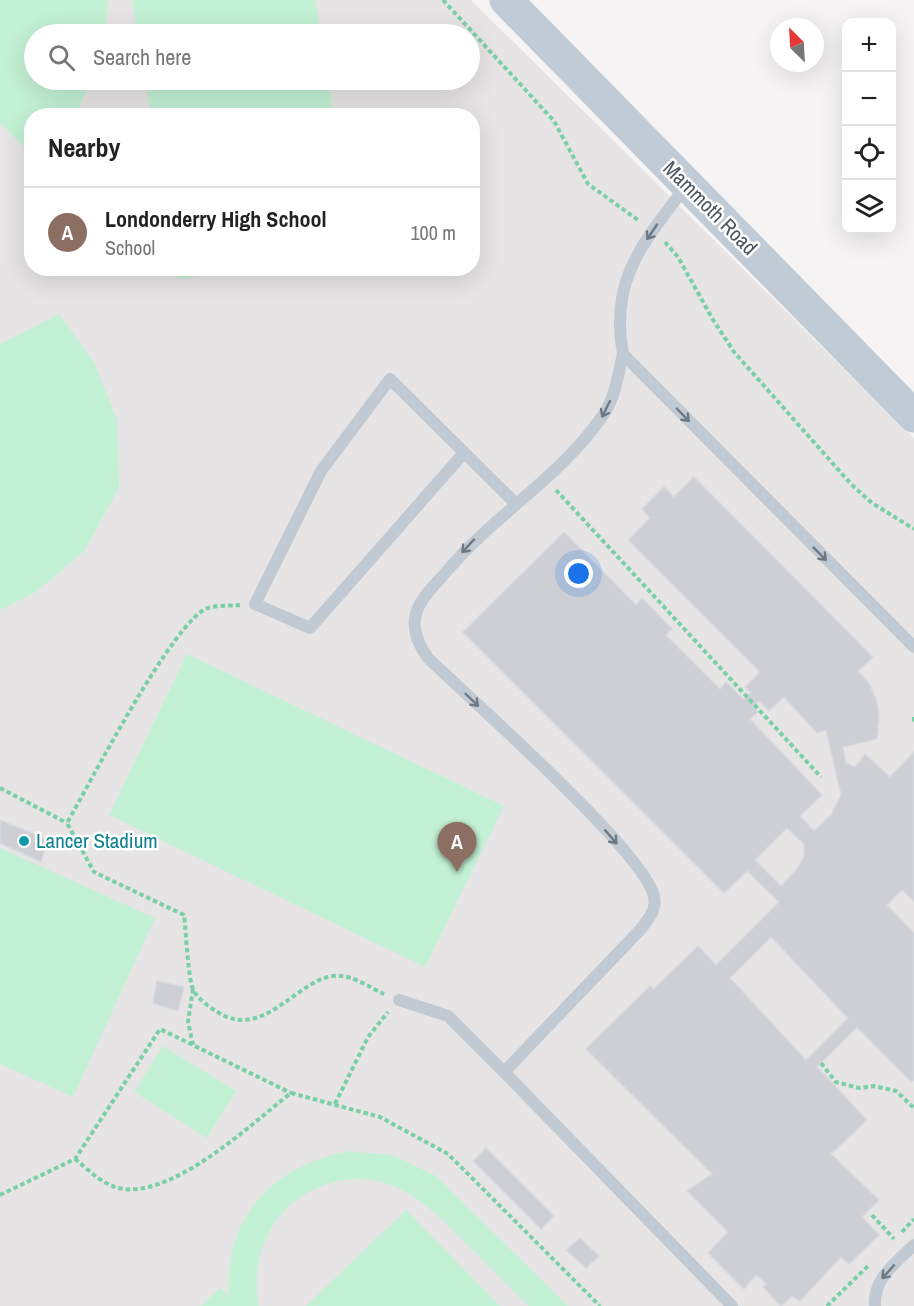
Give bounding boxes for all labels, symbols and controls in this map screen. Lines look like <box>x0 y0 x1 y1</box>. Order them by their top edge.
north arrow <box>770 18 824 72</box>
map controls <box>842 18 896 234</box>
button: + <box>842 18 896 72</box>
search box <box>24 24 480 90</box>
icon: search <box>45 41 78 74</box>
text: Search here <box>93 42 191 72</box>
button: − <box>842 72 896 126</box>
button: locate <box>842 126 896 180</box>
text: Nearby <box>48 130 120 165</box>
street label: Mammoth Road <box>657 154 764 261</box>
button: layers <box>842 180 896 234</box>
text: Londonderry High School <box>105 204 327 234</box>
text: A <box>62 219 73 246</box>
text: 100 m <box>410 219 456 246</box>
one-way arrow <box>646 223 658 240</box>
text: School <box>105 234 155 261</box>
one-way arrow <box>599 400 611 418</box>
one-way arrow <box>676 408 690 423</box>
one-way arrow <box>461 539 476 554</box>
one-way arrow <box>813 547 828 561</box>
your location <box>564 559 593 588</box>
one-way arrow <box>465 693 480 708</box>
pin: A <box>438 822 476 872</box>
place label: Lancer Stadium <box>36 826 158 855</box>
one-way arrow <box>604 829 618 844</box>
marker: Lancer Stadium <box>17 834 31 848</box>
one-way arrow <box>881 1264 895 1279</box>

